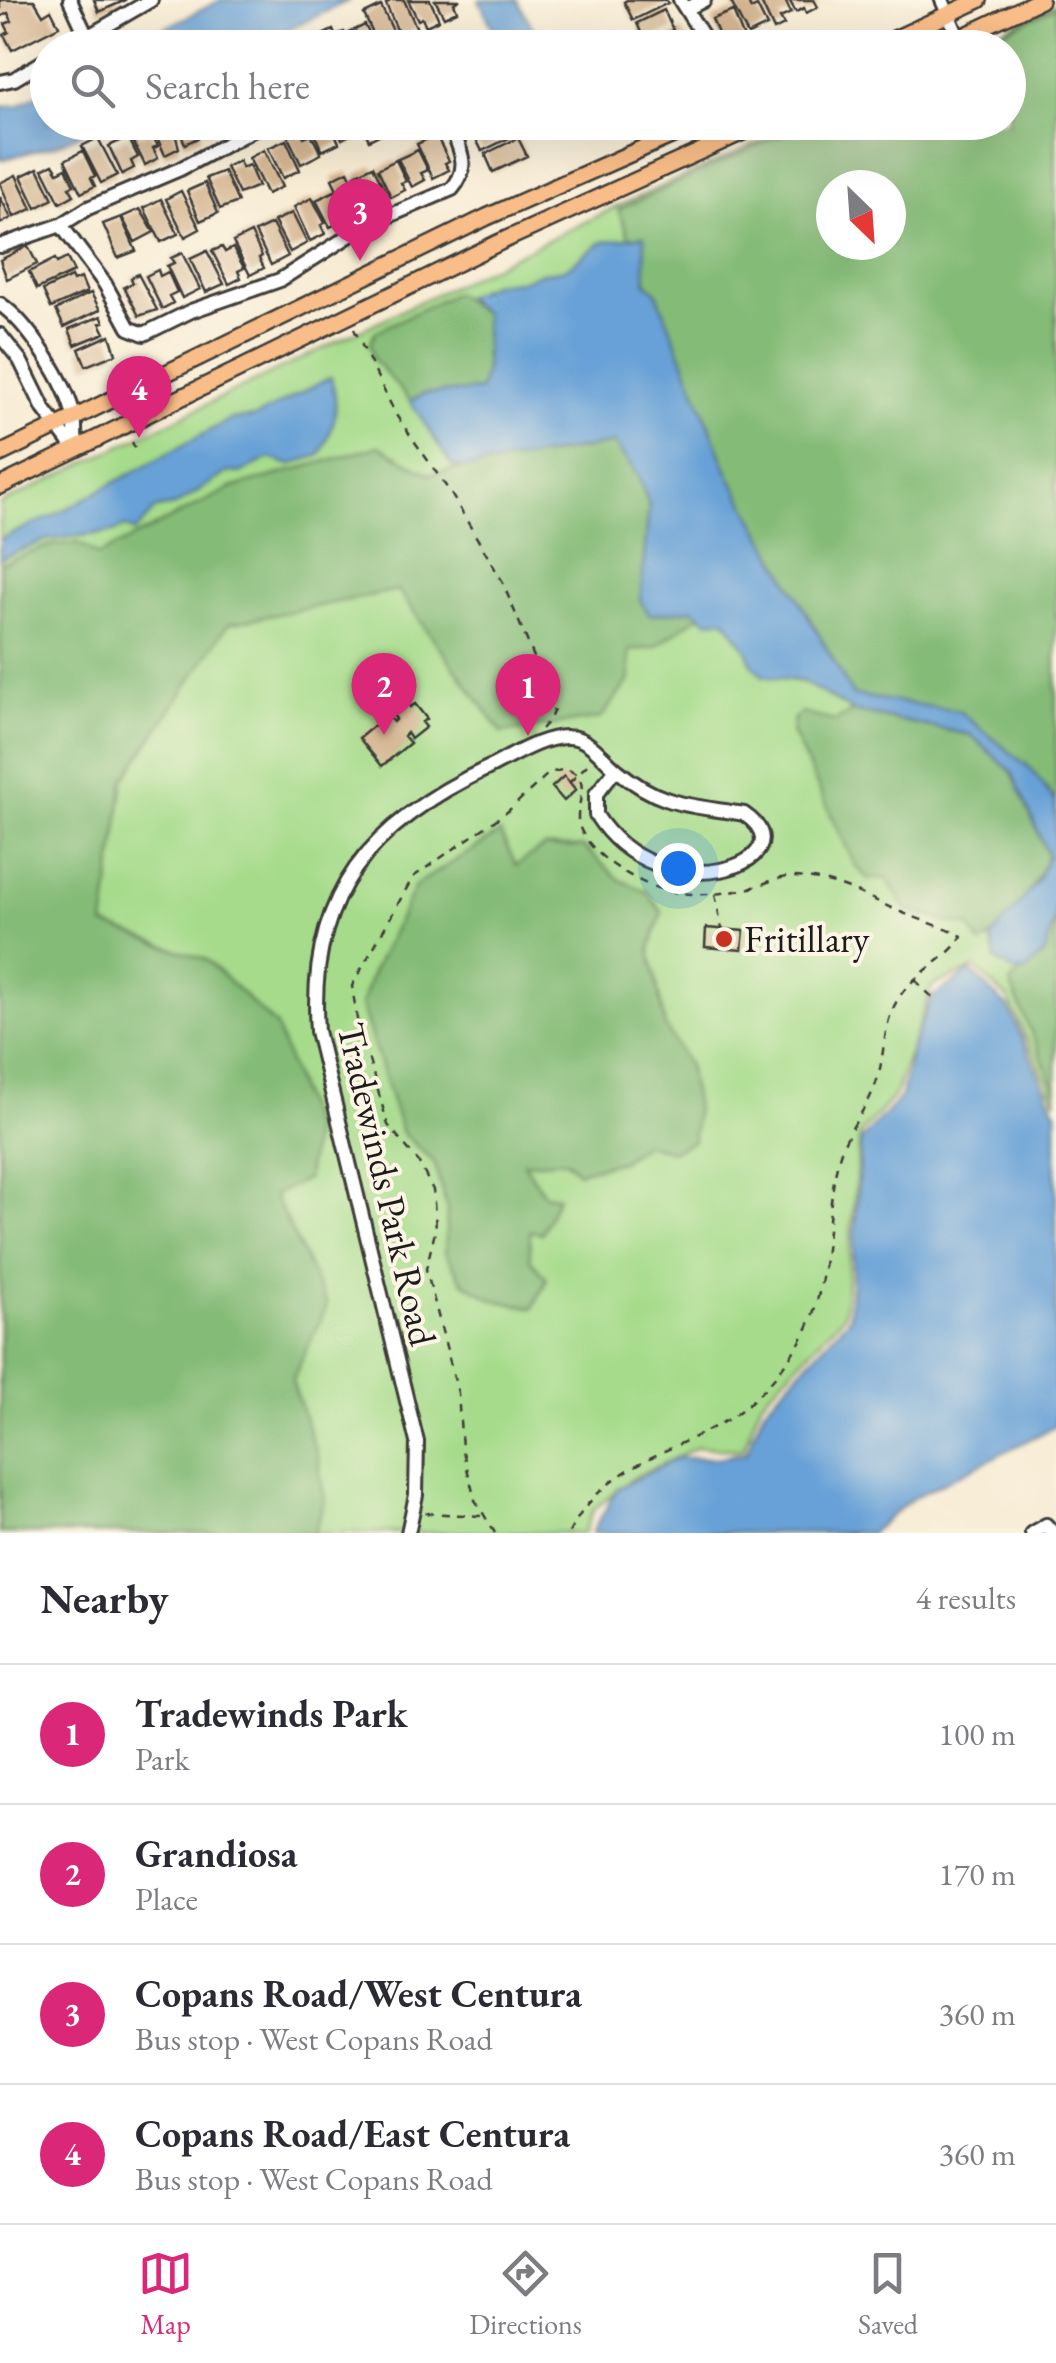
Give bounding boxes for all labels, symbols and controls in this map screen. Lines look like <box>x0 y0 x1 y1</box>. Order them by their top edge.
search box <box>30 30 1026 140</box>
icon: search <box>65 58 120 113</box>
text: Search here <box>145 61 310 110</box>
north arrow <box>816 170 906 260</box>
pin: 3 <box>328 178 392 261</box>
pin: 4 <box>106 356 172 438</box>
pin: 2 <box>352 652 416 735</box>
pin: 1 <box>496 654 560 736</box>
your location <box>653 843 704 894</box>
place label: Fritillary <box>744 914 870 963</box>
marker: Fritillary <box>713 928 735 950</box>
street label: Tradewinds Park Road <box>327 1018 449 1351</box>
text: Nearby <box>40 1571 169 1626</box>
text: 4 results <box>916 1577 1016 1619</box>
text: Tradewinds Park <box>135 1689 408 1738</box>
text: 1 <box>64 1713 81 1755</box>
text: 100 m <box>939 1713 1016 1755</box>
text: Park <box>135 1738 190 1780</box>
text: Grandiosa <box>135 1829 297 1878</box>
text: 2 <box>64 1853 81 1895</box>
text: 170 m <box>939 1853 1016 1895</box>
text: Place <box>135 1878 198 1920</box>
text: Copans Road/West Centura <box>135 1969 582 2018</box>
text: 3 <box>64 1993 81 2035</box>
text: 360 m <box>939 1993 1016 2035</box>
text: Bus stop · West Copans Road <box>135 2018 493 2060</box>
text: Copans Road/East Centura <box>135 2109 570 2158</box>
text: 4 <box>64 2133 81 2175</box>
text: 360 m <box>939 2133 1016 2175</box>
text: Bus stop · West Copans Road <box>135 2158 493 2200</box>
tab: Map <box>138 2246 193 2342</box>
tab: Directions <box>469 2246 582 2342</box>
tab: Saved <box>858 2246 918 2342</box>

